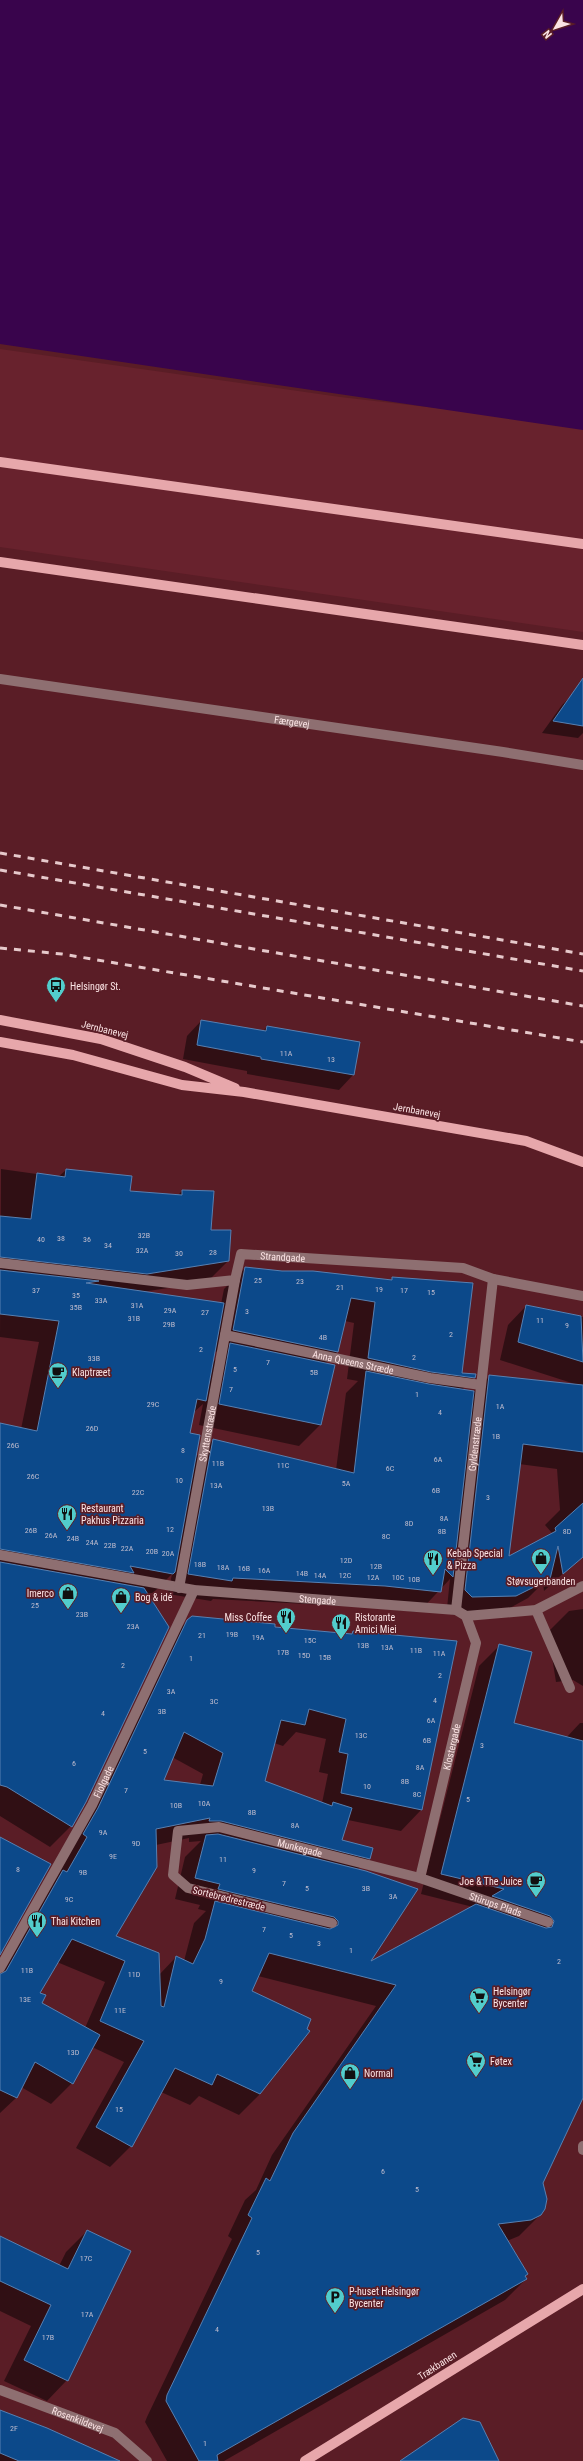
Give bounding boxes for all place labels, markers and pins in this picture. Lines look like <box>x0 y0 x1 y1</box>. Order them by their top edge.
bus stop icon: Helsingør St. <box>45 975 67 1003</box>
place label: Helsingør St. <box>70 981 121 992</box>
cafe icon: Klaptræet <box>47 1361 69 1389</box>
place label: Klaptræet <box>72 1367 110 1378</box>
restaurant icon: Restaurant Pakhus Pizzaria <box>56 1503 78 1531</box>
place label: Restaurant Pakhus Pizzaria <box>81 1503 144 1526</box>
shop icon: Støvsugerbanden <box>530 1547 552 1575</box>
restaurant icon: Kebab Special & Pizza <box>422 1548 444 1576</box>
place label: Kebab Special & Pizza <box>447 1548 503 1571</box>
place label: Støvsugerbanden <box>507 1576 575 1587</box>
shop icon: Imerco <box>57 1582 79 1610</box>
shop icon: Bog & idé <box>110 1586 132 1614</box>
place label: Imerco <box>27 1588 54 1599</box>
place label: Bog & idé <box>135 1592 173 1603</box>
restaurant icon: Miss Coffee <box>275 1606 297 1634</box>
place label: Miss Coffee <box>224 1612 272 1623</box>
restaurant icon: Ristorante Amici Miei <box>330 1612 352 1640</box>
place label: Ristorante Amici Miei <box>355 1612 397 1635</box>
cafe icon: Joe & The Juice <box>525 1870 547 1898</box>
place label: Joe & The Juice <box>459 1876 522 1887</box>
restaurant icon: Thai Kitchen <box>26 1910 48 1938</box>
place label: Thai Kitchen <box>51 1916 100 1927</box>
supermarket icon: Helsingør Bycenter <box>468 1986 490 2014</box>
place label: Helsingør Bycenter <box>493 1986 531 2009</box>
supermarket icon: Føtex <box>465 2050 487 2078</box>
place label: Føtex <box>490 2056 512 2067</box>
shop icon: Normal <box>339 2062 361 2090</box>
place label: Normal <box>364 2068 393 2079</box>
parking icon: P-huset Helsingør Bycenter <box>324 2286 346 2314</box>
place label: P-huset Helsingør Bycenter <box>349 2286 419 2309</box>

